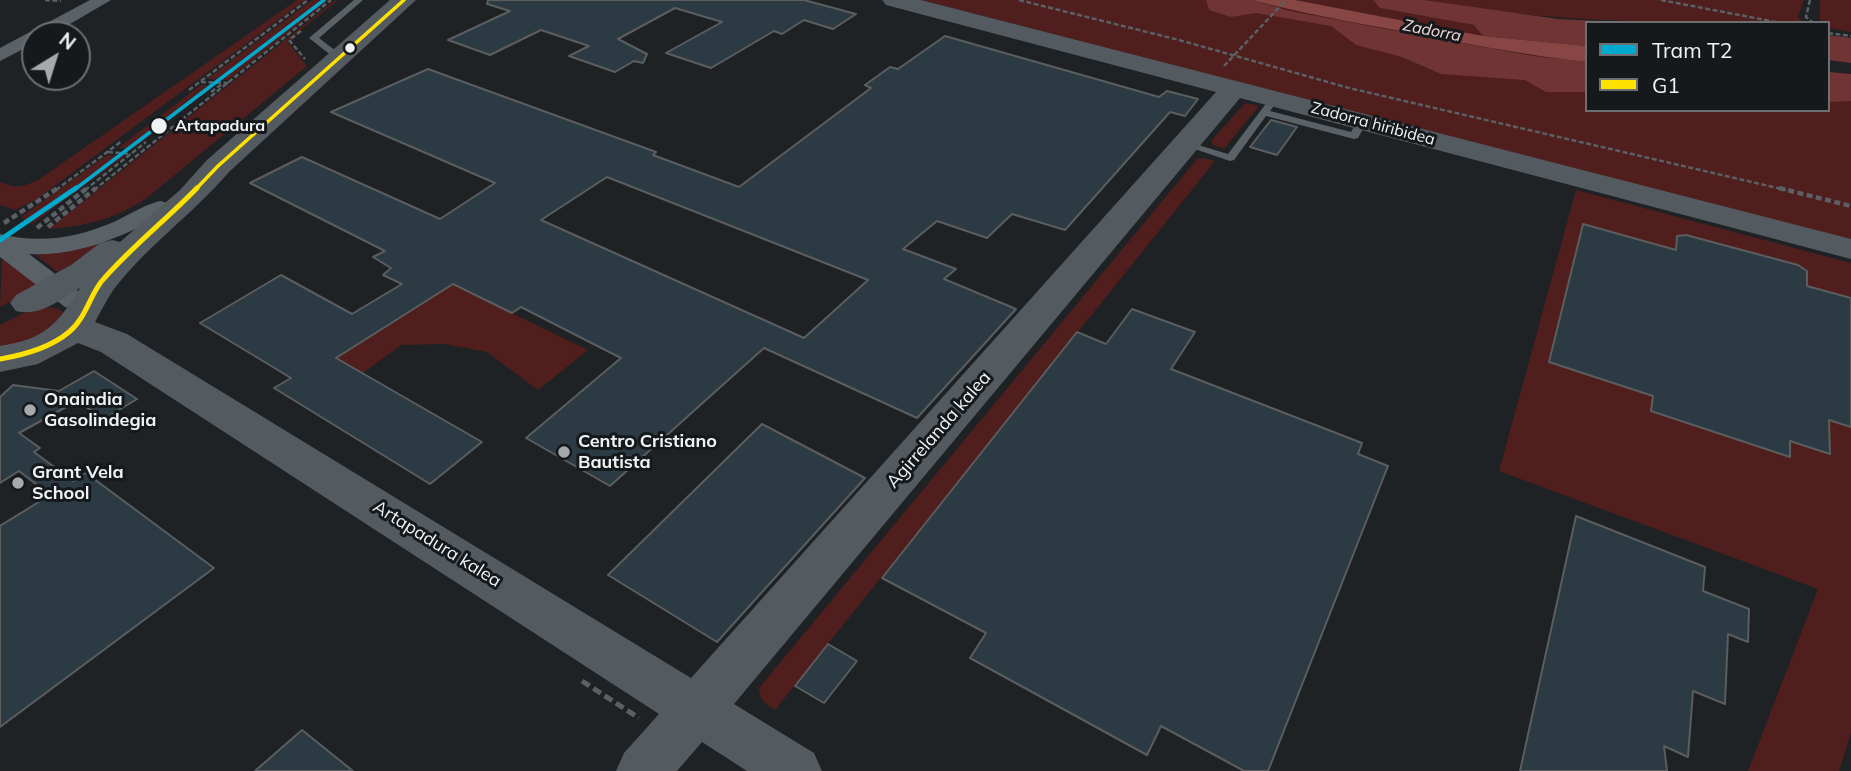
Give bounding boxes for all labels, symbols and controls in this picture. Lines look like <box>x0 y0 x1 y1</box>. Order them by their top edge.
water label: Zadorra <box>1401 16 1463 46</box>
north arrow <box>21 21 91 91</box>
legend <box>1585 21 1830 112</box>
text: N <box>55 27 81 55</box>
text: Tram T2 <box>1652 37 1732 63</box>
unlabelled marker <box>343 41 357 55</box>
text: G1 <box>1652 72 1680 98</box>
street label: Zadorra hiribidea <box>1309 98 1437 150</box>
marker: Artapadura <box>149 116 169 136</box>
place label: Artapadura <box>175 116 265 136</box>
street label: Agirrelanda kalea <box>882 367 996 493</box>
place label: Onaindia Gasolindegia <box>44 389 156 432</box>
marker: Onaindia Gasolindegia <box>22 402 38 418</box>
place label: Centro Cristiano Bautista <box>578 431 717 474</box>
marker: Centro Cristiano Bautista <box>556 444 572 460</box>
place label: Grant Vela School <box>32 462 124 504</box>
marker: Grant Vela School <box>10 475 26 491</box>
street label: Artapadura kalea <box>369 496 505 592</box>

